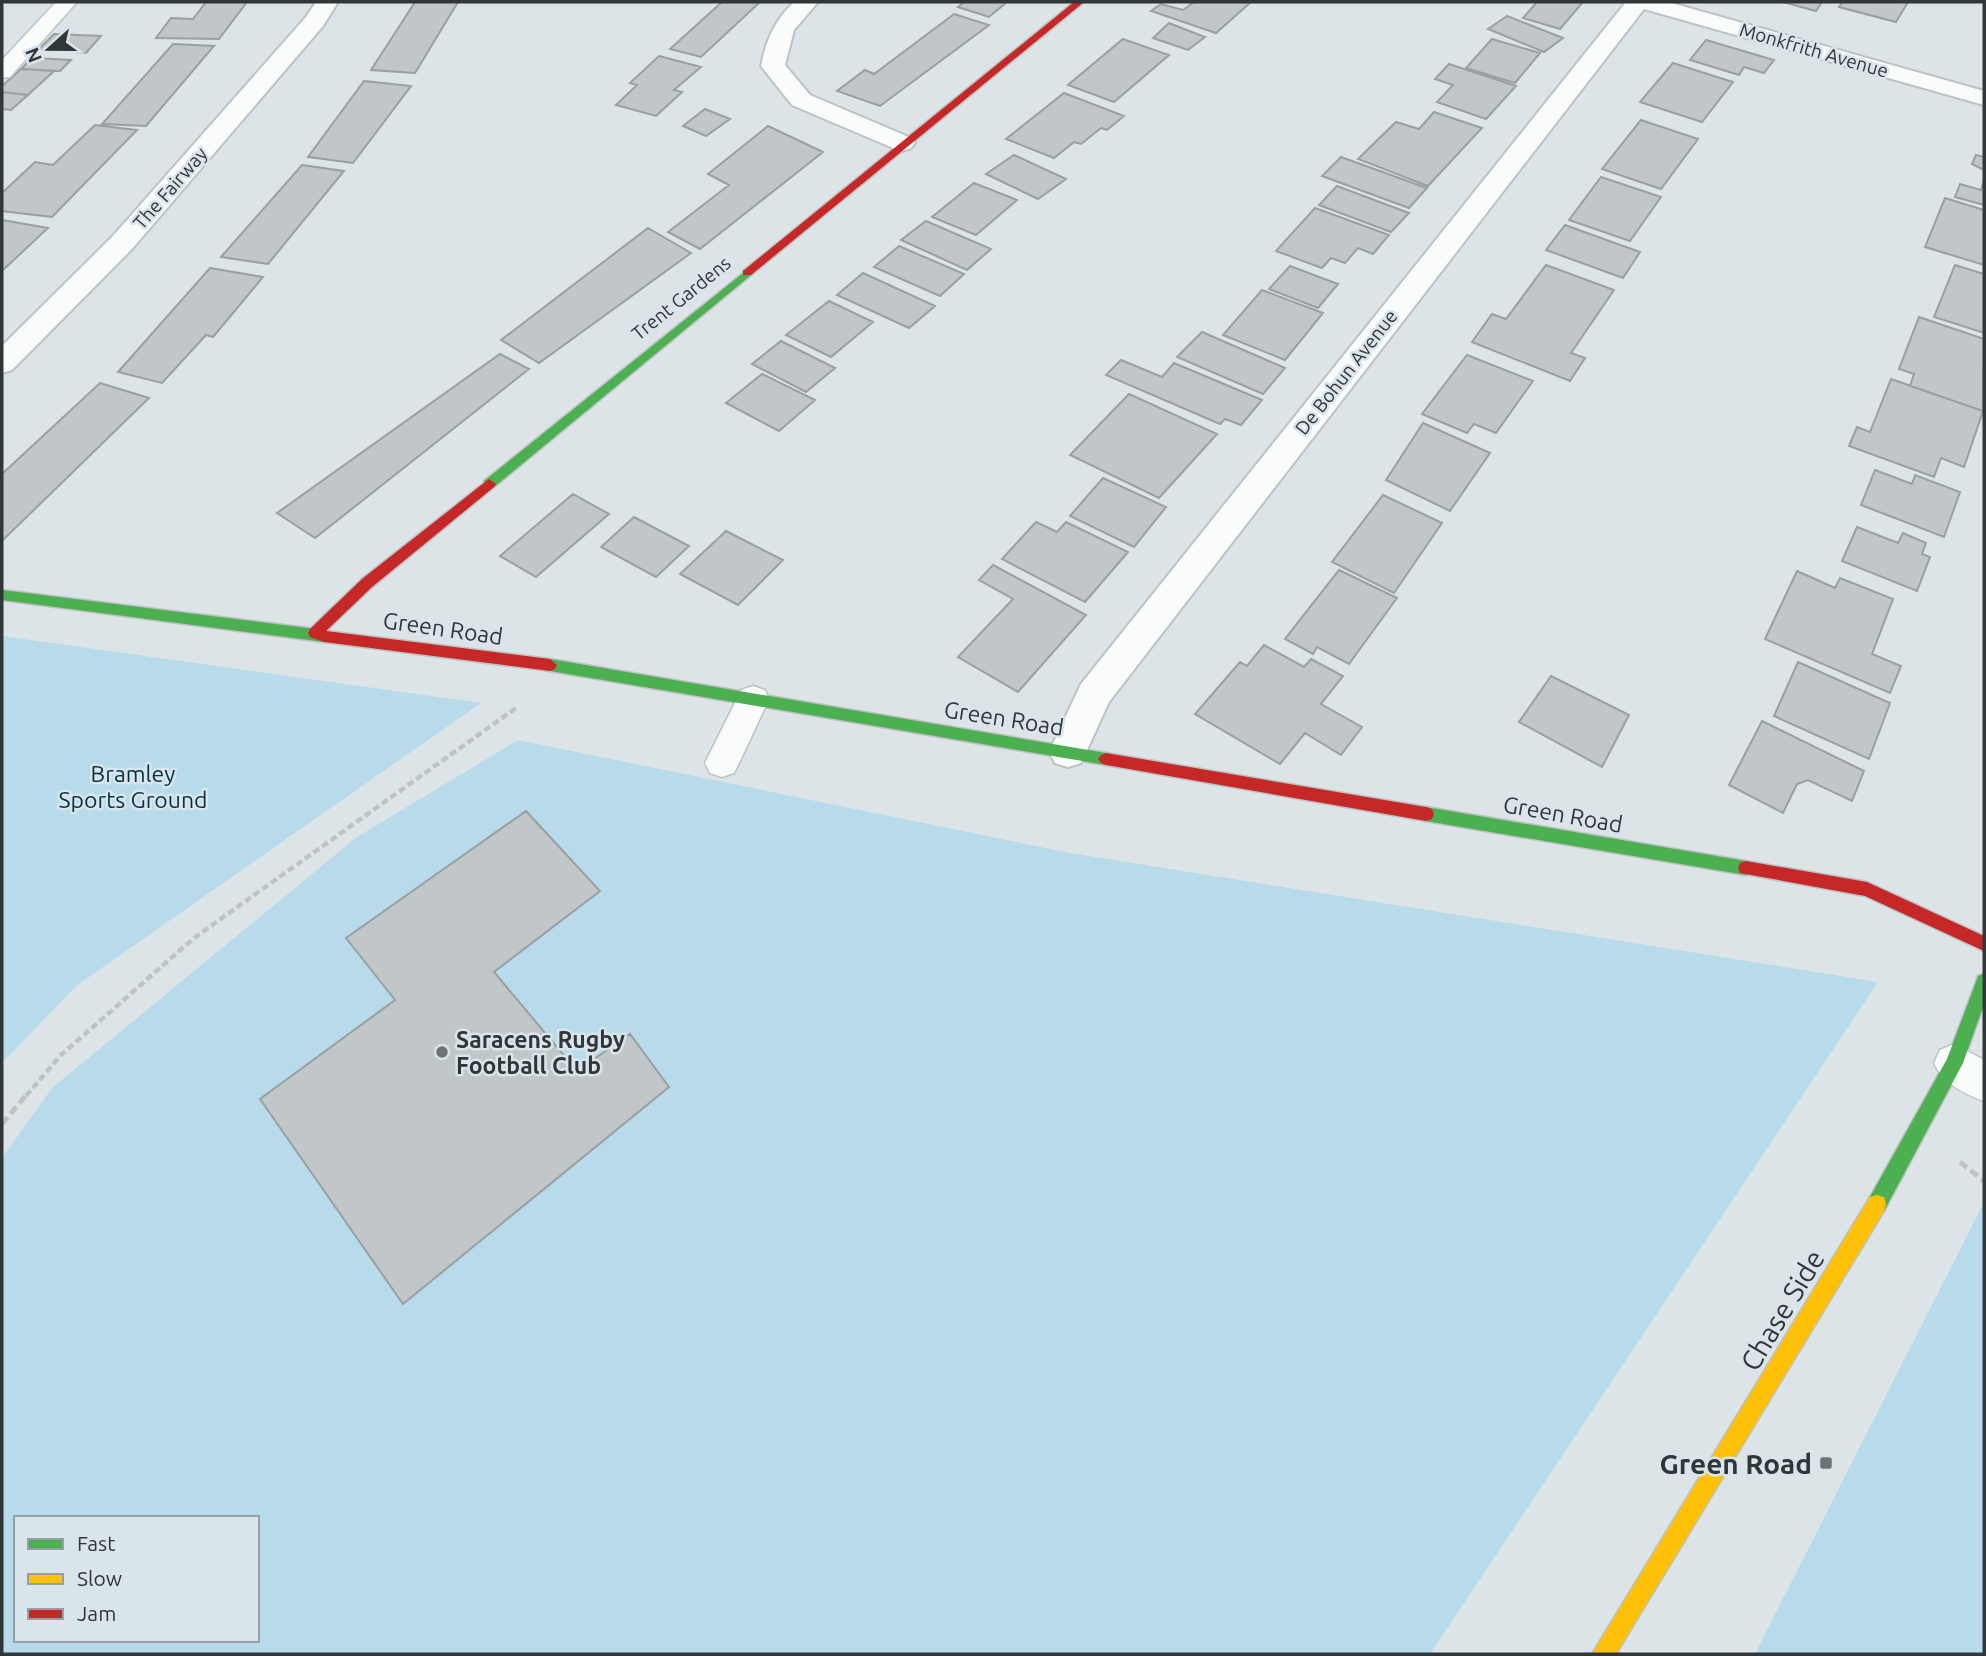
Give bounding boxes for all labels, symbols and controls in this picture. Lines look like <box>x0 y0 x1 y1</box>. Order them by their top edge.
north arrow <box>14 14 84 84</box>
street label: Monkfrith Avenue <box>1737 18 1891 82</box>
text: N <box>20 45 46 66</box>
street label: The Fairway <box>129 143 211 233</box>
street label: Trent Gardens <box>627 252 735 344</box>
street label: De Bohun Avenue <box>1290 305 1402 439</box>
street label: Green Road <box>381 607 505 649</box>
street label: Green Road <box>942 696 1066 740</box>
park label: Bramley Sports Ground <box>58 761 208 812</box>
street label: Green Road <box>1501 791 1625 837</box>
place label: Saracens Rugby Football Club <box>456 1027 625 1078</box>
marker: Saracens Rugby Football Club <box>434 1044 450 1060</box>
street label: Chase Side <box>1734 1244 1830 1376</box>
place label: Green Road <box>1659 1448 1812 1479</box>
marker: Green Road <box>1818 1455 1834 1471</box>
legend <box>14 1516 259 1642</box>
text: Fast <box>77 1531 115 1555</box>
text: Slow <box>77 1566 122 1590</box>
text: Jam <box>77 1601 116 1625</box>

